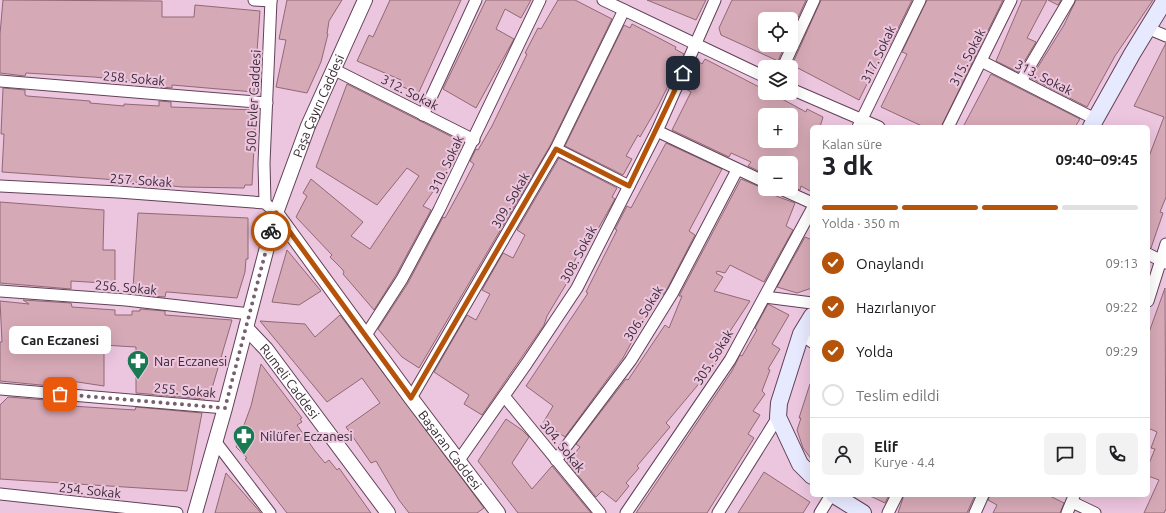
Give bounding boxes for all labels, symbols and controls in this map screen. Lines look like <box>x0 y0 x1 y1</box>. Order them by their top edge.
map controls <box>758 12 798 196</box>
button: locate <box>758 12 798 52</box>
street label: 317. Sokak <box>858 23 898 85</box>
street label: 315. Sokak <box>947 26 988 88</box>
street label: 500 Evler Caddesi <box>243 49 263 153</box>
street label: Paşa Çayırı Caddesi <box>290 52 347 159</box>
pin <box>666 56 700 90</box>
street label: 313. Sokak <box>1013 57 1075 98</box>
button: layers <box>758 60 798 100</box>
icon: home <box>672 62 694 84</box>
street label: 258. Sokak <box>102 68 166 88</box>
street label: 312. Sokak <box>379 72 441 113</box>
button: + <box>758 108 798 148</box>
street label: 310. Sokak <box>426 133 466 195</box>
text: Kalan süre <box>822 137 882 151</box>
text: 3 dk <box>822 151 873 180</box>
text: 09:40–09:45 <box>1055 151 1138 168</box>
button: − <box>758 156 798 196</box>
street label: 309. Sokak <box>488 169 532 231</box>
street label: 257. Sokak <box>109 171 173 189</box>
courier <box>251 211 291 251</box>
text: Yolda · 350 m <box>822 216 900 230</box>
icon: bike <box>260 220 282 242</box>
street label: 308. Sokak <box>557 223 599 285</box>
icon: check <box>822 252 844 274</box>
text: Onaylandı <box>856 255 924 272</box>
text: 09:13 <box>1105 256 1138 270</box>
street label: 256. Sokak <box>94 277 158 297</box>
street label: 306. Sokak <box>621 282 666 343</box>
icon: check <box>822 296 844 318</box>
text: Hazırlanıyor <box>856 299 936 316</box>
text: 09:22 <box>1105 300 1138 314</box>
callout: Can Eczanesi <box>9 326 111 354</box>
street label: 305. Sokak <box>691 326 736 387</box>
text: Can Eczanesi <box>21 333 99 347</box>
icon: check <box>822 340 844 362</box>
street label: Rumeli Caddesi <box>258 341 322 421</box>
text: Yolda <box>856 343 893 360</box>
text: 09:29 <box>1105 344 1138 358</box>
pharmacy icon: Nar Eczanesi <box>125 348 151 381</box>
place label: Nar Eczanesi <box>154 354 227 368</box>
pin <box>43 377 77 411</box>
street label: 255. Sokak <box>153 380 217 400</box>
icon: bag <box>49 383 71 405</box>
text: Teslim edildi <box>856 387 939 404</box>
street label: Başaran Caddesi <box>416 408 485 492</box>
street label: 304. Sokak <box>538 417 588 475</box>
pharmacy icon: Nilüfer Eczanesi <box>231 423 257 456</box>
place label: Nilüfer Eczanesi <box>260 429 353 443</box>
button: person <box>822 433 864 475</box>
button: chat <box>1044 433 1086 475</box>
button: phone <box>1096 433 1138 475</box>
text: Elif <box>874 438 898 455</box>
text: Kurye · 4.4 <box>874 455 935 469</box>
street label: 254. Sokak <box>58 480 122 500</box>

